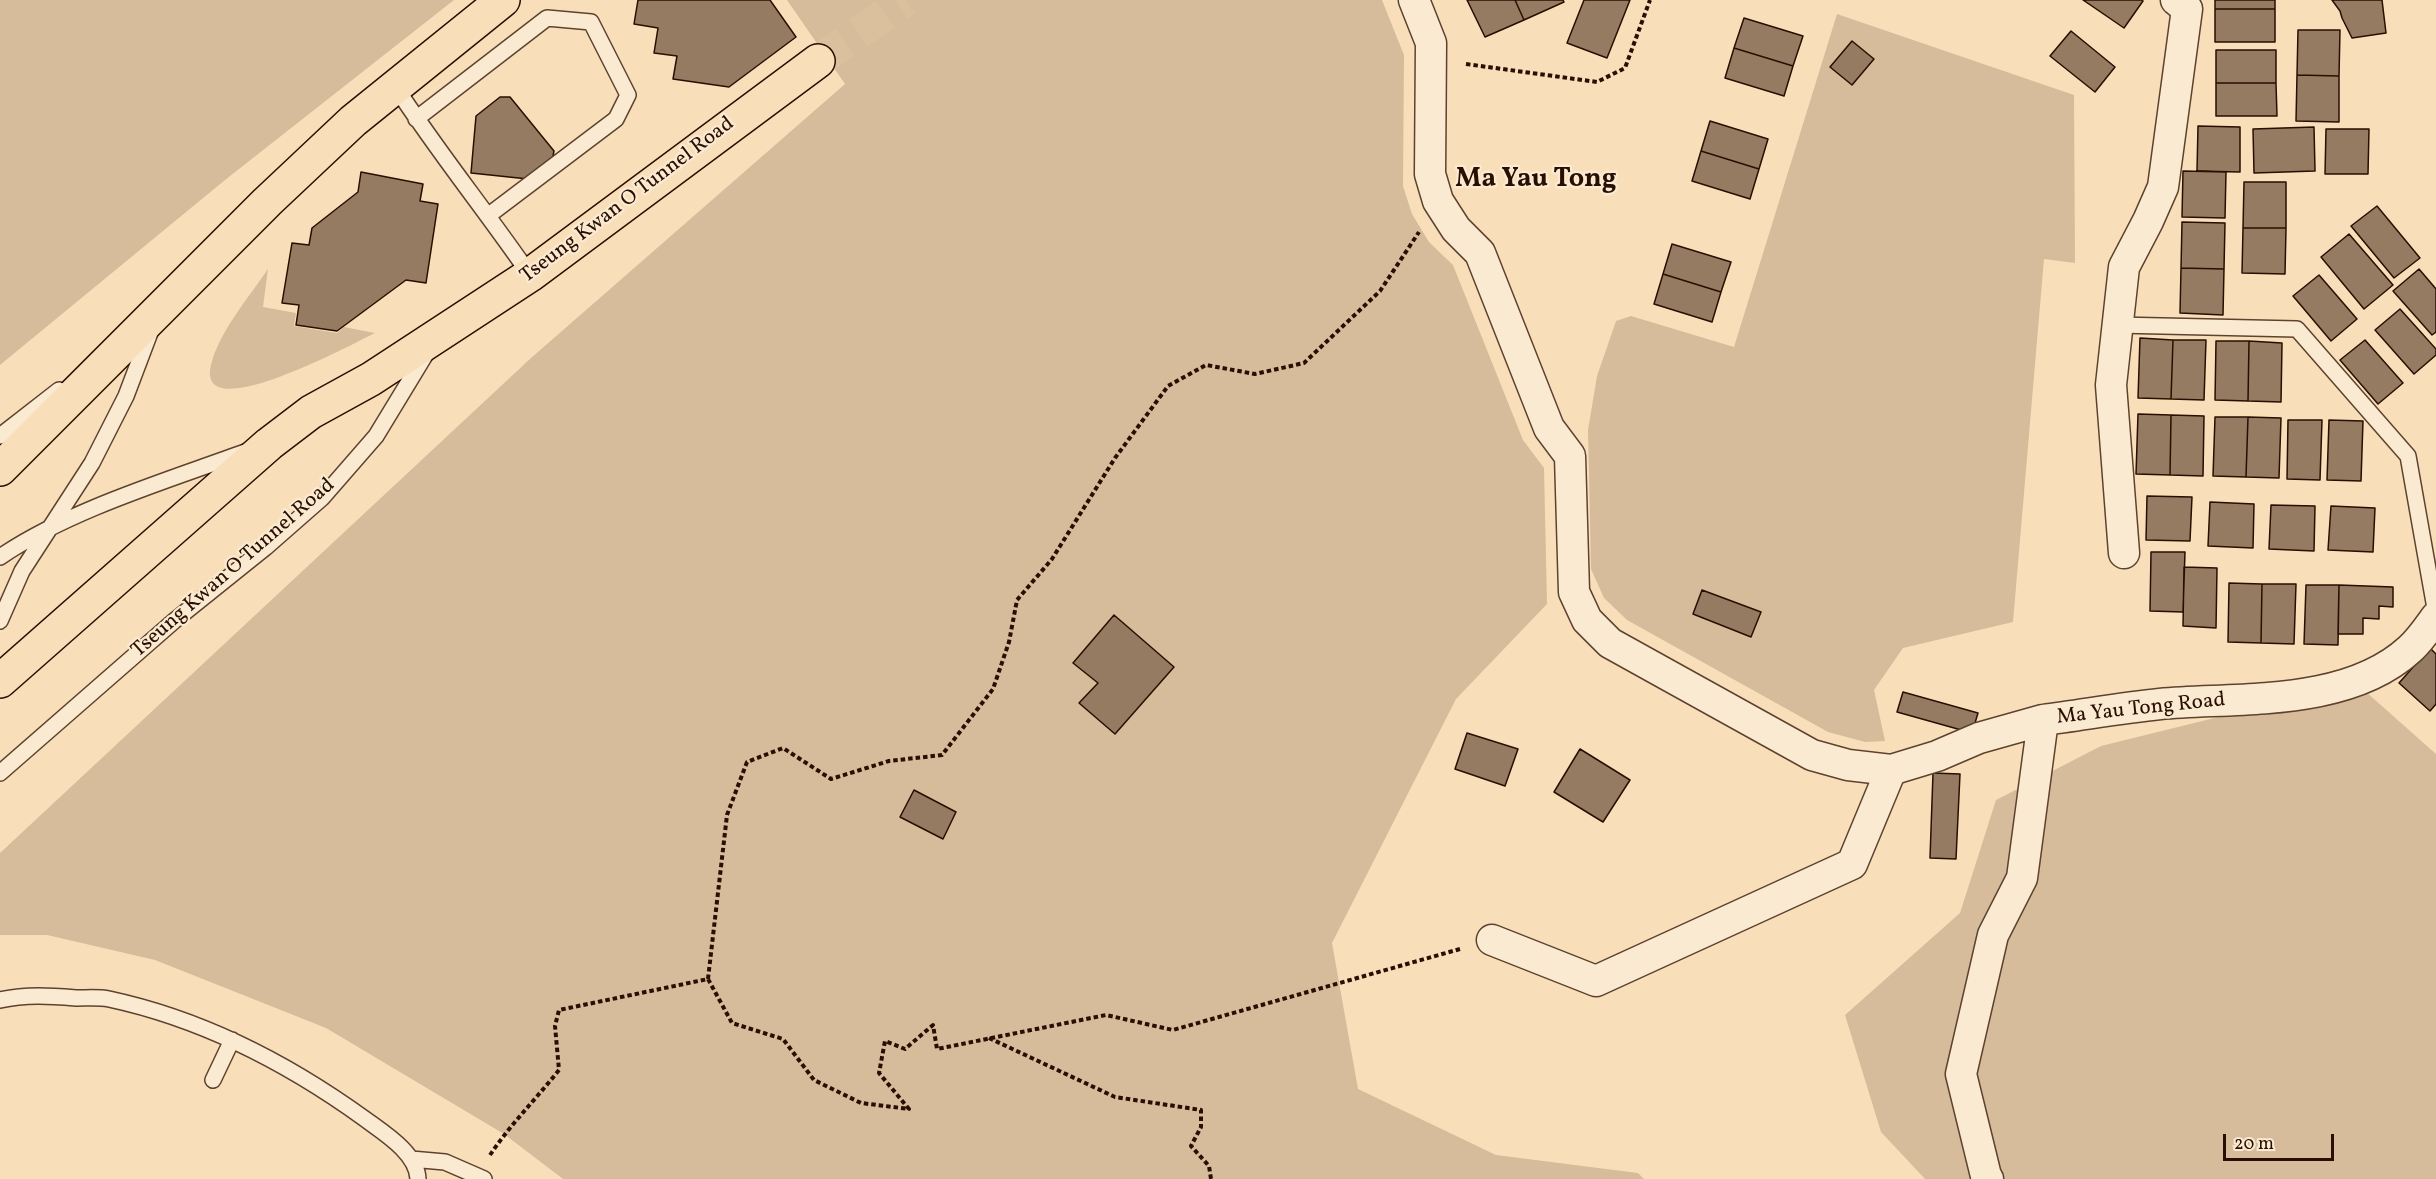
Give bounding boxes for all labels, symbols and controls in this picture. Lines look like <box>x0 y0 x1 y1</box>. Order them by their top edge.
street label: Tseung Kwan O Tunnel Road <box>516 112 740 290</box>
district label: Ma Yau Tong <box>1455 165 1617 197</box>
street label: Tseung Kwan O Tunnel Road <box>127 474 341 664</box>
street label: Ma Yau Tong Road <box>2055 689 2227 731</box>
scale bar <box>2226 1122 2337 1160</box>
text: 20 m <box>2234 1132 2274 1157</box>

